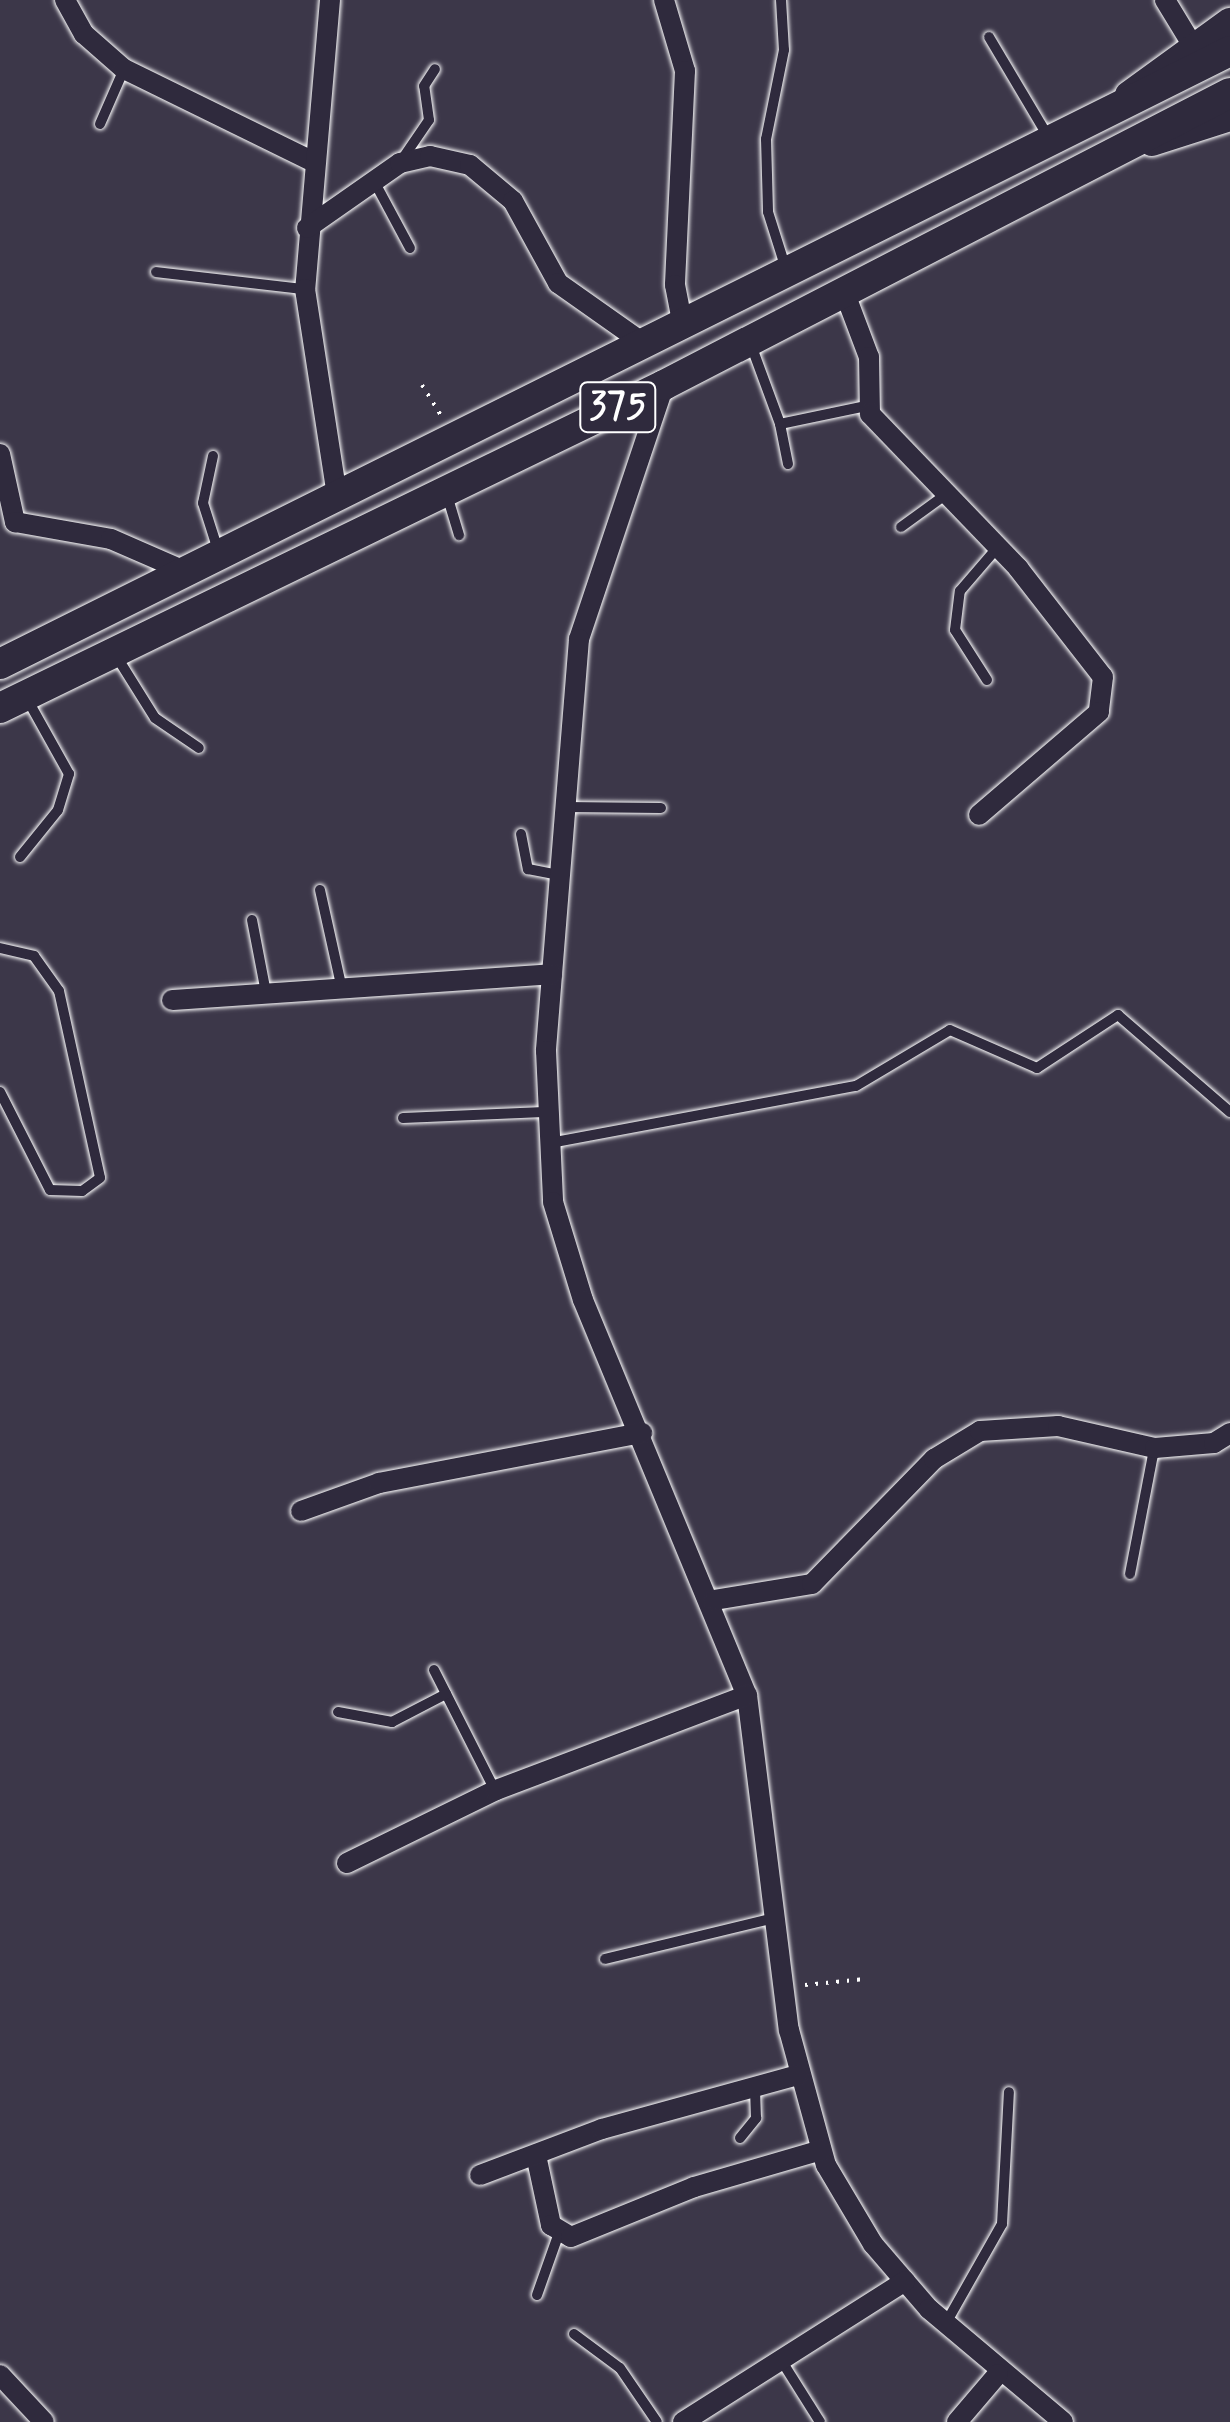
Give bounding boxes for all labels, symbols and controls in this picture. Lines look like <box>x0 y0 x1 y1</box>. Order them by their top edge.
road number: 375 <box>578 374 658 440</box>

